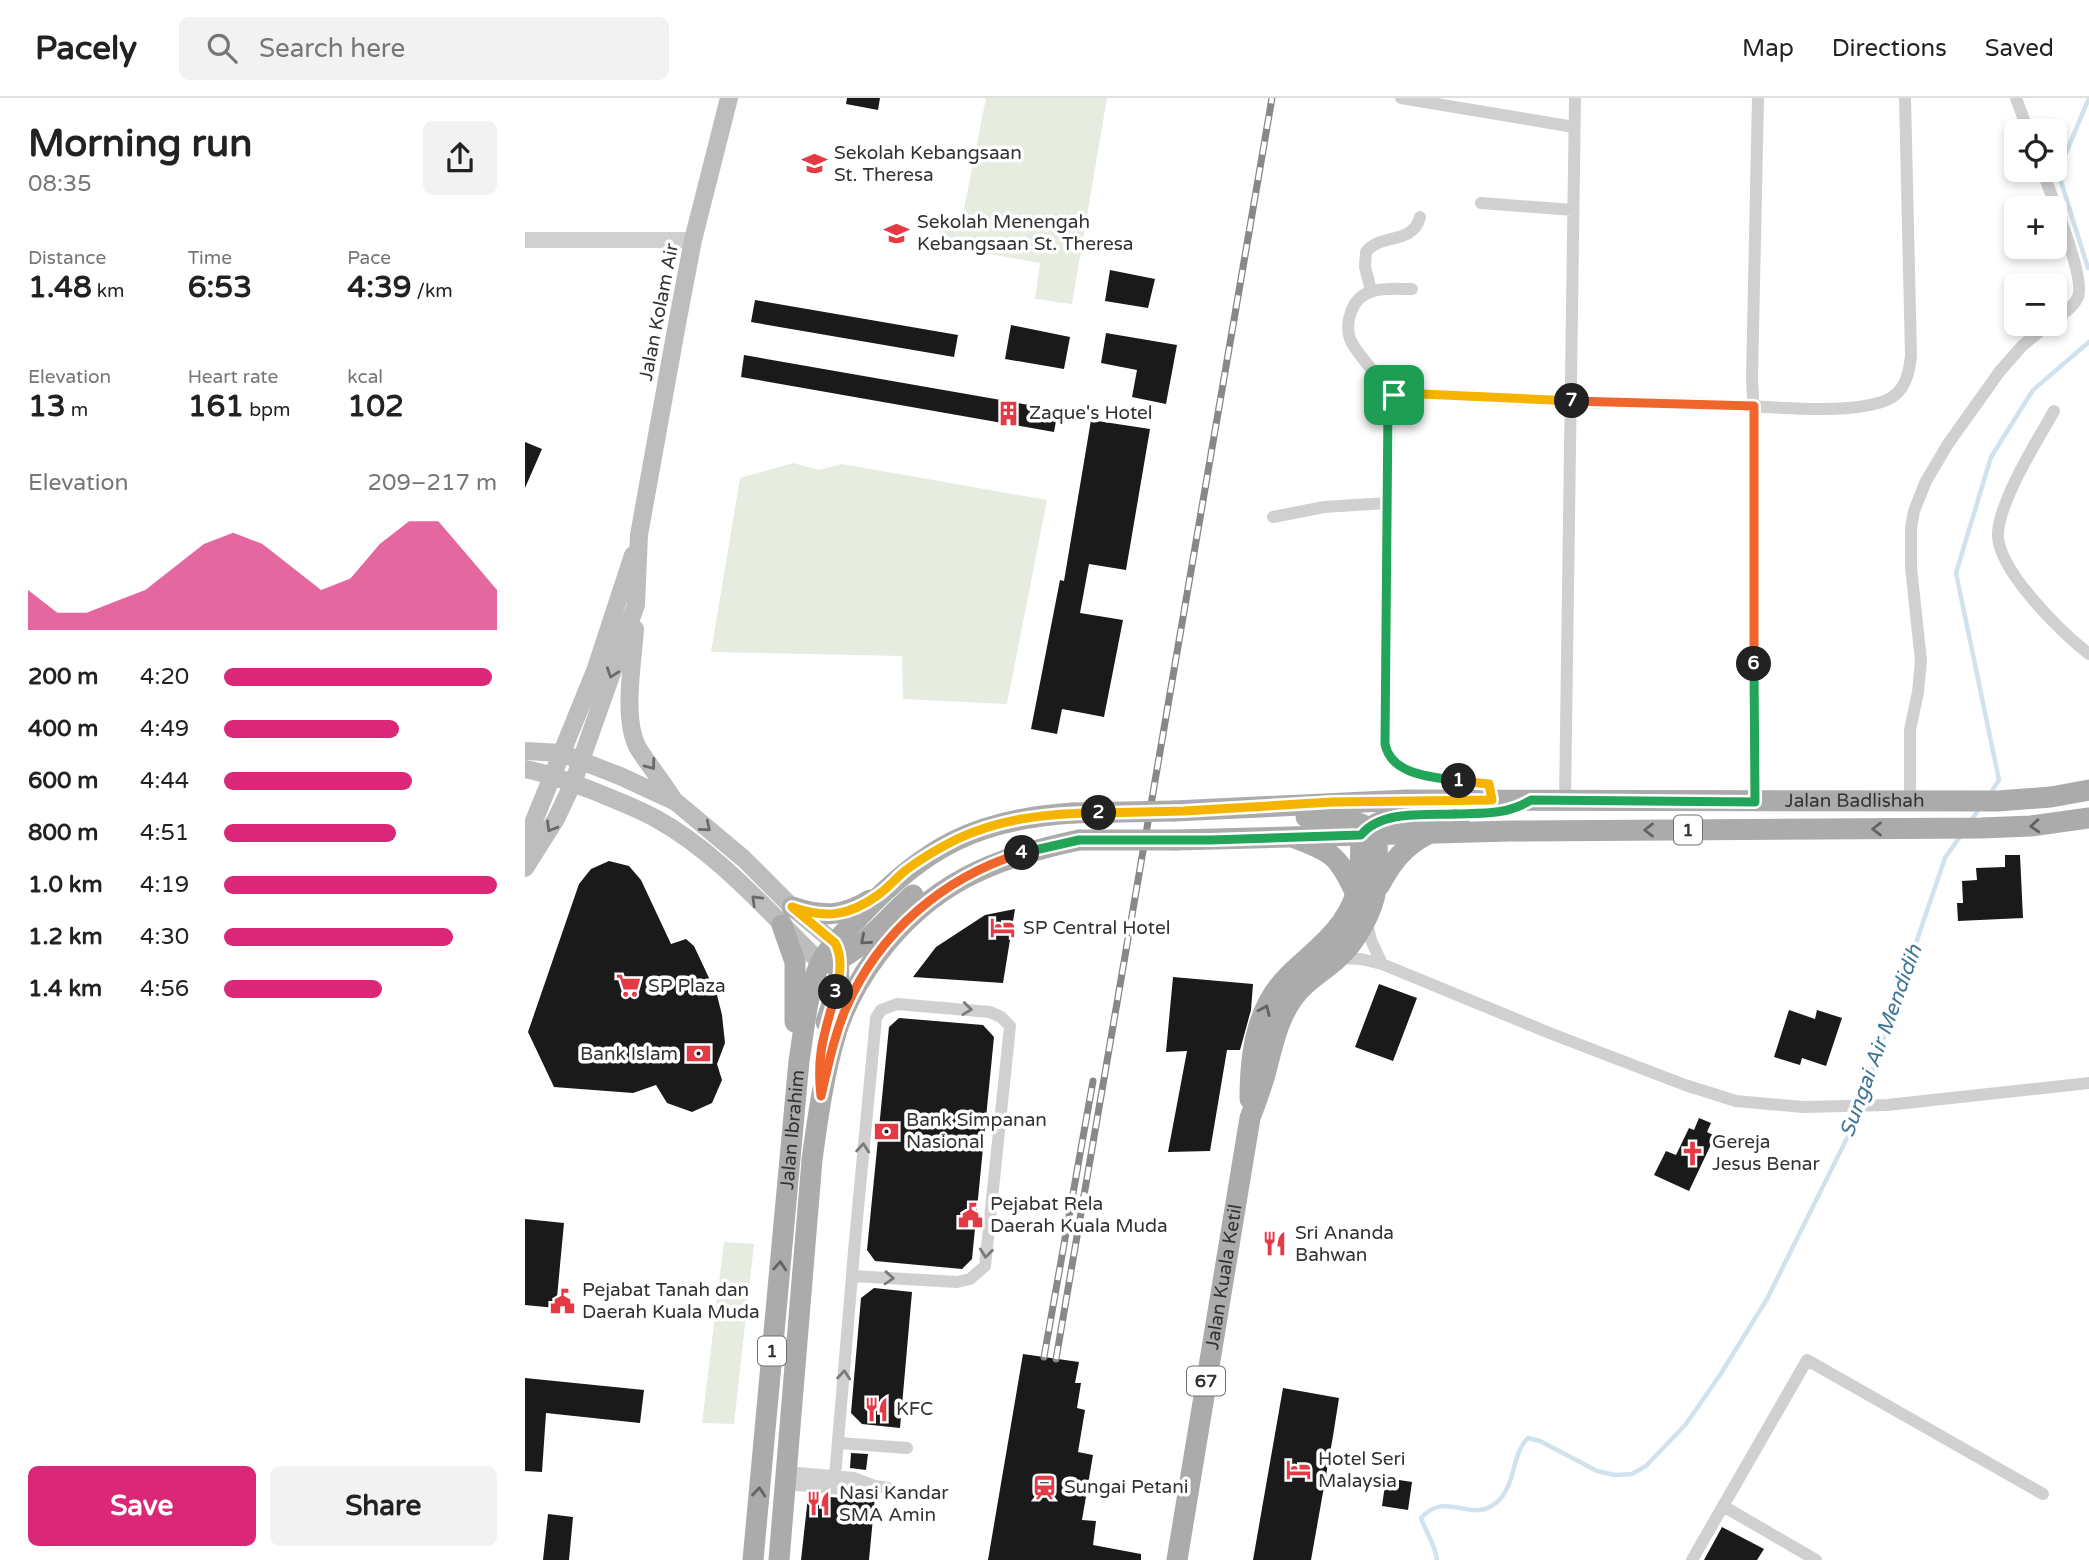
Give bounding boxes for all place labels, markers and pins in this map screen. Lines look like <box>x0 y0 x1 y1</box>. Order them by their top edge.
place label: Sekolah Kebangsaan St. Theresa <box>834 142 1022 186</box>
school or university icon: Sekolah Kebangsaan St. Theresa <box>800 150 828 178</box>
place label: Sekolah Menengah Kebangsaan St. Theresa <box>917 211 1133 255</box>
school or university icon: Sekolah Menengah Kebangsaan St. Theresa <box>883 219 911 247</box>
pin <box>1364 365 1424 425</box>
pin: 7 <box>1555 384 1589 418</box>
building icon: Zaque's Hotel <box>995 399 1023 427</box>
place label: Zaque's Hotel <box>1029 402 1153 424</box>
pin: 6 <box>1737 646 1771 682</box>
pin: 1 <box>1441 764 1476 798</box>
pin: 2 <box>1081 796 1117 830</box>
pin: 4 <box>1005 836 1039 870</box>
hotel icon: SP Central Hotel <box>989 914 1017 942</box>
place label: SP Central Hotel <box>1023 917 1170 939</box>
supermarket icon: SP Plaza <box>614 972 642 1000</box>
pin: 3 <box>819 974 853 1010</box>
place label: SP Plaza <box>648 975 726 997</box>
bank icon: Bank Islam <box>684 1040 712 1068</box>
place label: Bank Islam <box>580 1043 678 1065</box>
place label: Bank Simpanan Nasional <box>906 1109 1047 1153</box>
bank icon: Bank Simpanan Nasional <box>872 1117 900 1145</box>
place label: Gereja Jesus Benar <box>1712 1131 1820 1175</box>
church icon: Gereja Jesus Benar <box>1678 1139 1706 1167</box>
place label: Pejabat Rela Daerah Kuala Muda <box>990 1193 1168 1237</box>
public building icon: Pejabat Rela Daerah Kuala Muda <box>956 1201 984 1229</box>
place label: Sri Ananda Bahwan <box>1295 1222 1394 1266</box>
restaurant icon: Sri Ananda Bahwan <box>1261 1230 1289 1258</box>
place label: Pejabat Tanah dan Daerah Kuala Muda <box>582 1279 760 1323</box>
public building icon: Pejabat Tanah dan Daerah Kuala Muda <box>548 1287 576 1315</box>
restaurant icon: KFC <box>862 1395 890 1423</box>
place label: KFC <box>896 1398 933 1420</box>
place label: Hotel Seri Malaysia <box>1318 1448 1406 1492</box>
hotel icon: Hotel Seri Malaysia <box>1284 1456 1312 1484</box>
station icon: Sungai Petani <box>1030 1473 1058 1501</box>
place label: Sungai Petani <box>1064 1476 1189 1498</box>
place label: Nasi Kandar SMA Amin <box>839 1482 949 1526</box>
restaurant icon: Nasi Kandar SMA Amin <box>805 1490 833 1518</box>

